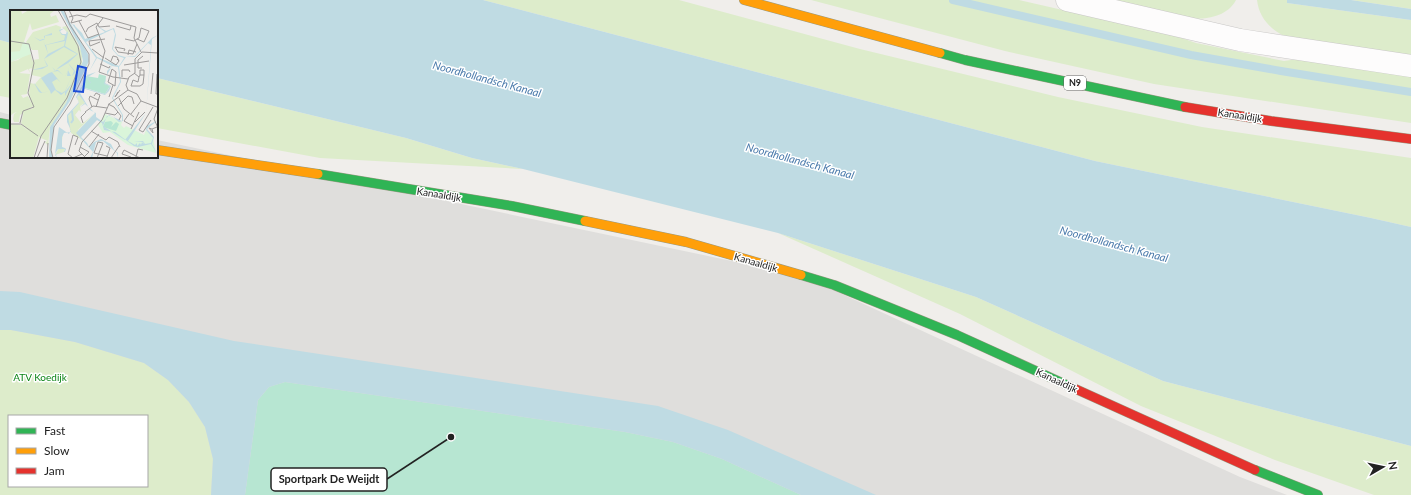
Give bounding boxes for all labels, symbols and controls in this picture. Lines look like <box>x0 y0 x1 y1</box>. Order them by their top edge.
inset map <box>10 10 158 158</box>
water label: Noordhollandsch Kanaal <box>432 58 543 99</box>
road number: N9 <box>1064 76 1086 90</box>
street label: Kanaaldijk <box>1217 106 1264 125</box>
water label: Noordhollandsch Kanaal <box>745 140 856 181</box>
street label: Kanaaldijk <box>416 185 463 204</box>
water label: Noordhollandsch Kanaal <box>1059 223 1170 264</box>
street label: Kanaaldijk <box>733 250 780 274</box>
street label: Kanaaldijk <box>1034 365 1081 395</box>
park label: ATV Koedijk <box>13 371 68 383</box>
legend <box>8 415 148 487</box>
text: Fast <box>44 423 66 438</box>
text: Slow <box>44 443 70 458</box>
north arrow <box>1363 447 1403 487</box>
text: N <box>1386 460 1400 471</box>
text: Jam <box>44 463 65 478</box>
callout: Sportpark De Weijdt <box>271 468 387 491</box>
text: Sportpark De Weijdt <box>279 472 380 485</box>

